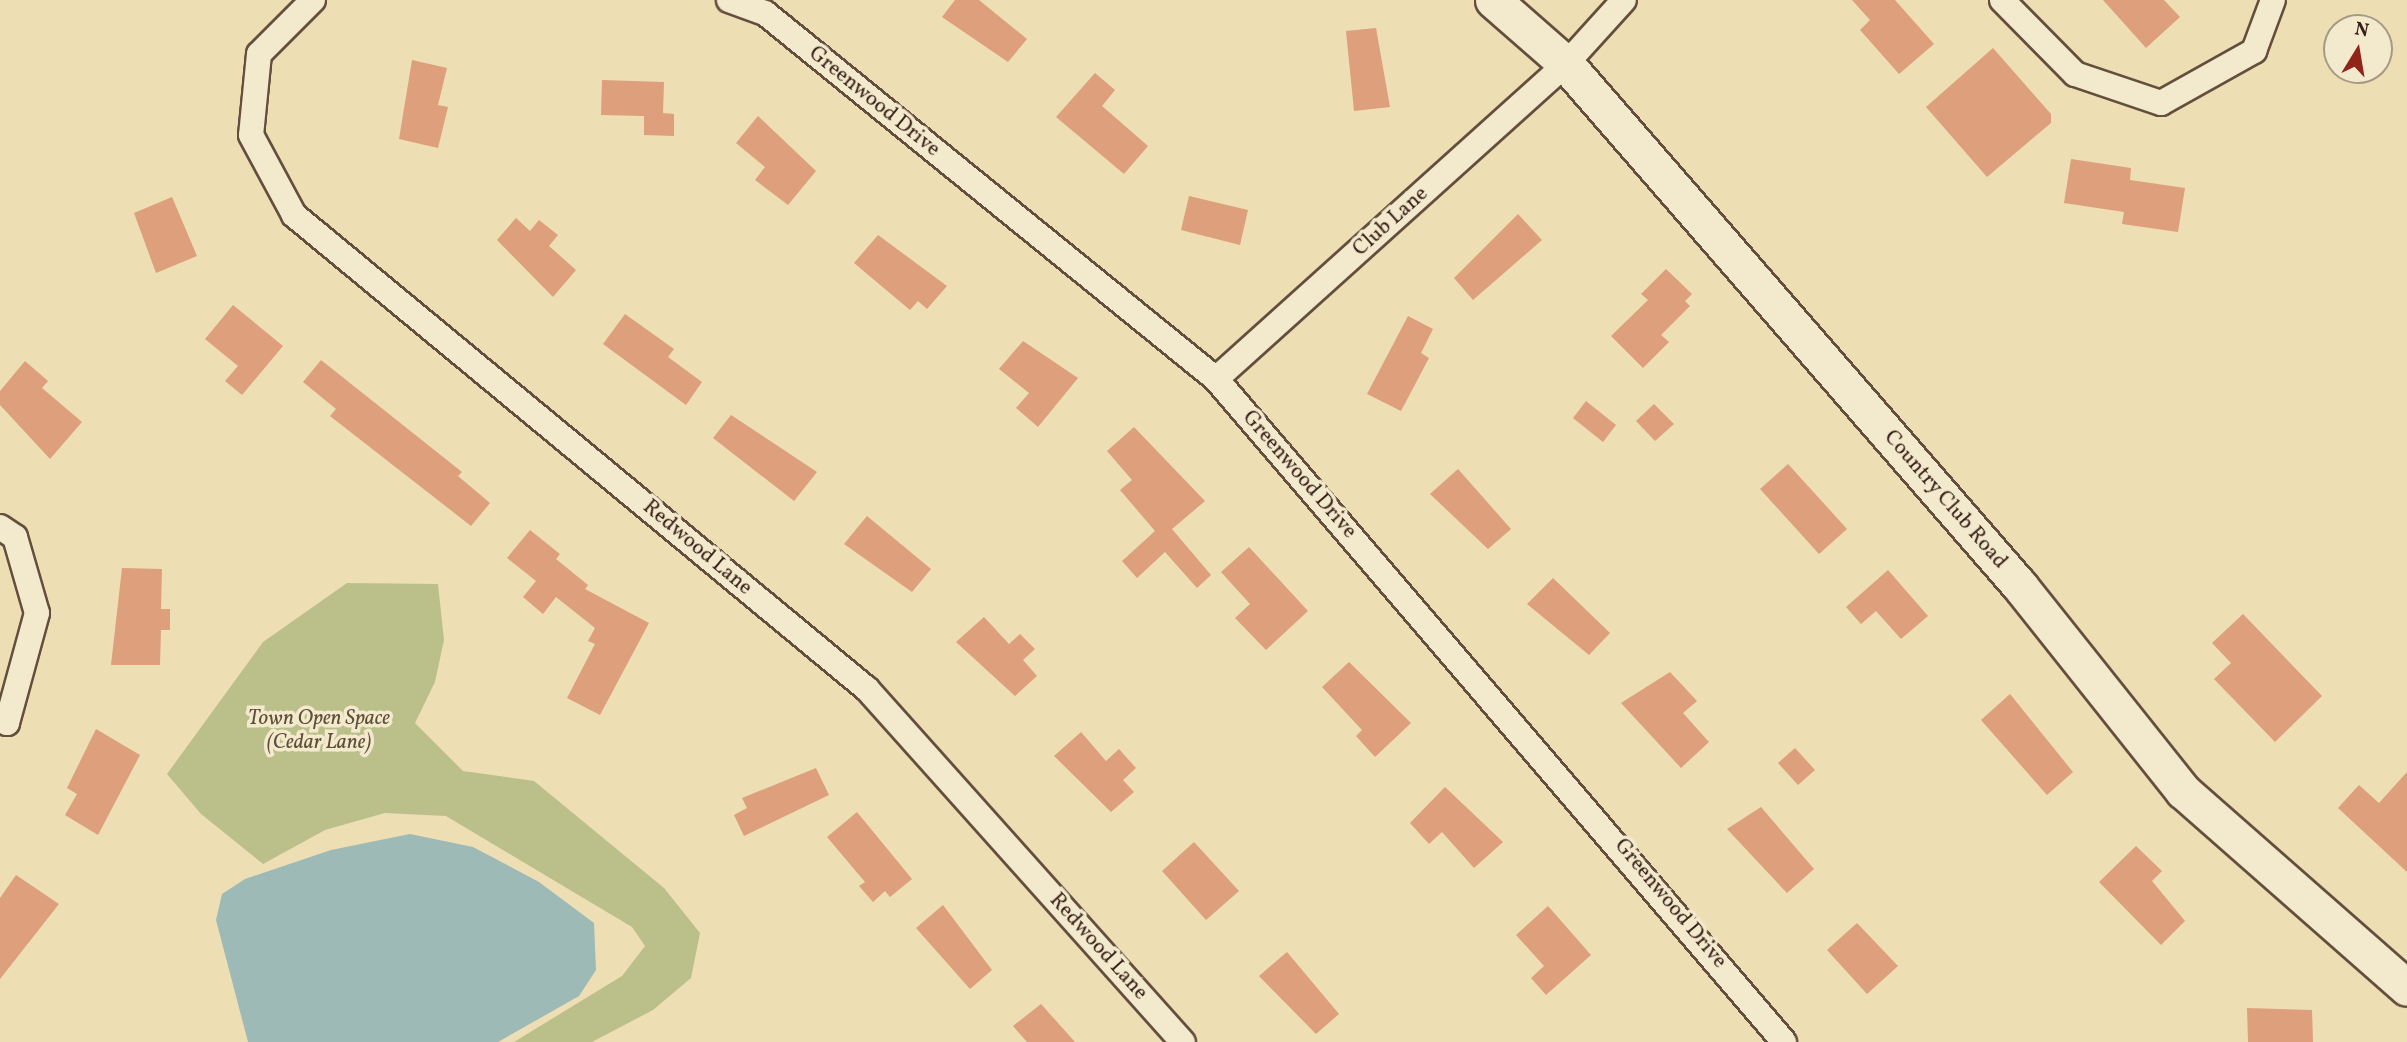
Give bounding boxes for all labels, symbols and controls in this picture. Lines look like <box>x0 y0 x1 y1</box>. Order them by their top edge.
north arrow <box>2323 14 2393 84</box>
text: N <box>2352 16 2371 44</box>
street label: Greenwood Drive <box>803 41 945 163</box>
street label: Club Lane <box>1348 182 1434 262</box>
street label: Greenwood Drive <box>1237 406 1361 544</box>
street label: Country Club Road <box>1878 425 2012 575</box>
street label: Redwood Lane <box>637 495 757 601</box>
park label: Town Open Space (Cedar Lane) <box>248 706 390 756</box>
street label: Greenwood Drive <box>1608 834 1732 974</box>
street label: Redwood Lane <box>1044 888 1152 1006</box>

